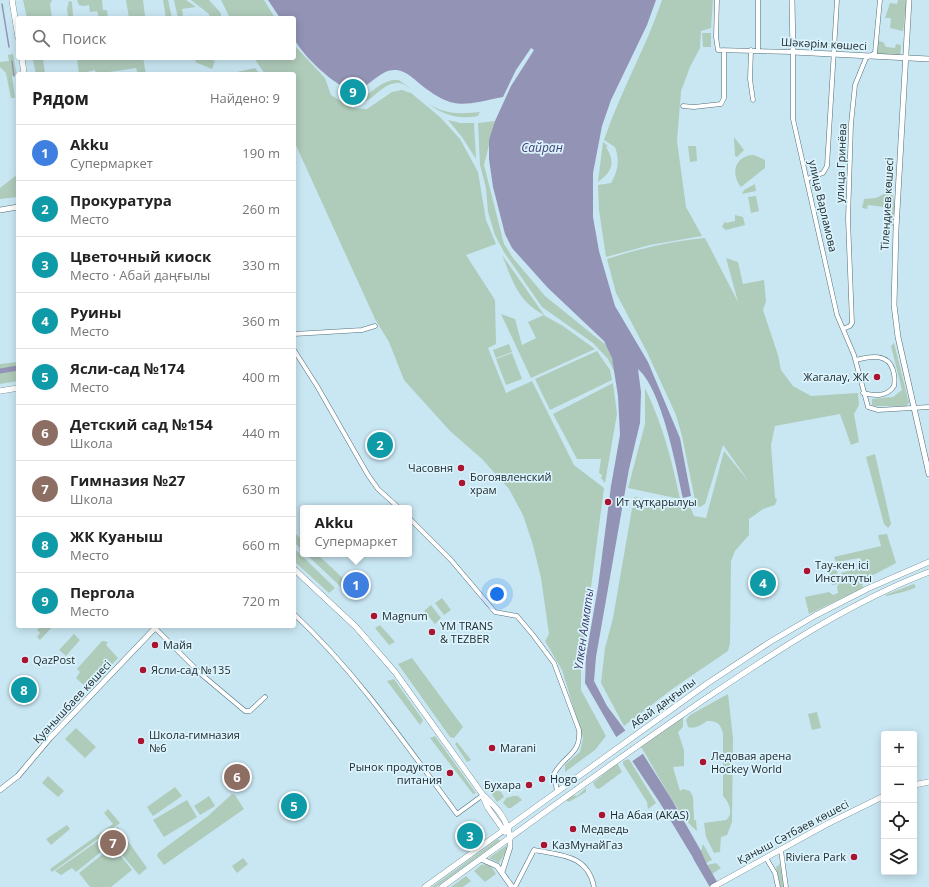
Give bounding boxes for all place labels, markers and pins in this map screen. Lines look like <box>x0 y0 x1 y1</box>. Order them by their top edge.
pin: 9 <box>340 77 366 107</box>
place label: Жагалау, ЖК <box>803 369 869 384</box>
marker: Жагалау, ЖК <box>872 372 882 382</box>
pin: 2 <box>367 430 393 460</box>
place label: Часовня <box>408 460 453 475</box>
marker: Часовня <box>456 463 466 473</box>
place label: Богоявленский храм <box>470 469 552 497</box>
marker: Богоявленский храм <box>457 478 467 488</box>
place label: Ит құтқарылуы <box>616 494 697 509</box>
marker: Ит құтқарылуы <box>603 497 613 507</box>
place label: Тау-кен ісі Институты <box>815 557 872 585</box>
marker: Тау-кен ісі Институты <box>802 566 812 576</box>
pin: 4 <box>750 568 776 598</box>
pin: 1 <box>343 570 369 600</box>
place label: Magnum <box>382 608 428 623</box>
marker: Magnum <box>369 611 379 621</box>
place label: YM TRANS & TEZBER <box>440 618 493 646</box>
marker: YM TRANS & TEZBER <box>427 627 437 637</box>
place label: Майя <box>163 637 192 652</box>
marker: Майя <box>150 640 160 650</box>
place label: QazPost <box>33 652 75 667</box>
marker: QazPost <box>20 655 30 665</box>
place label: Ясли-сад №135 <box>151 662 231 677</box>
marker: Ясли-сад №135 <box>138 665 148 675</box>
pin: 8 <box>11 675 37 705</box>
place label: Школа-гимназия №6 <box>149 727 240 755</box>
marker: Школа-гимназия №6 <box>136 736 146 746</box>
place label: Marani <box>500 740 536 755</box>
marker: Marani <box>487 743 497 753</box>
place label: Ледовая арена Hockey World <box>711 748 791 776</box>
marker: Ледовая арена Hockey World <box>698 757 708 767</box>
place label: Рынок продуктов питания <box>349 759 442 787</box>
pin: 6 <box>224 762 250 792</box>
marker: Рынок продуктов питания <box>445 768 455 778</box>
place label: Hogo <box>550 771 578 786</box>
marker: Hogo <box>537 774 547 784</box>
place label: Бухара <box>484 777 521 792</box>
marker: Бухара <box>524 780 534 790</box>
pin: 5 <box>281 791 307 821</box>
place label: На Абая (AKAS) <box>610 807 689 822</box>
marker: На Абая (AKAS) <box>597 810 607 820</box>
pin: 3 <box>457 821 483 851</box>
place label: Медведь <box>581 821 629 836</box>
marker: Медведь <box>568 824 578 834</box>
pin: 7 <box>100 828 126 858</box>
place label: КазМунайГаз <box>552 837 623 852</box>
marker: КазМунайГаз <box>539 840 549 850</box>
place label: Riviera Park <box>786 849 846 864</box>
marker: Riviera Park <box>849 852 859 862</box>

